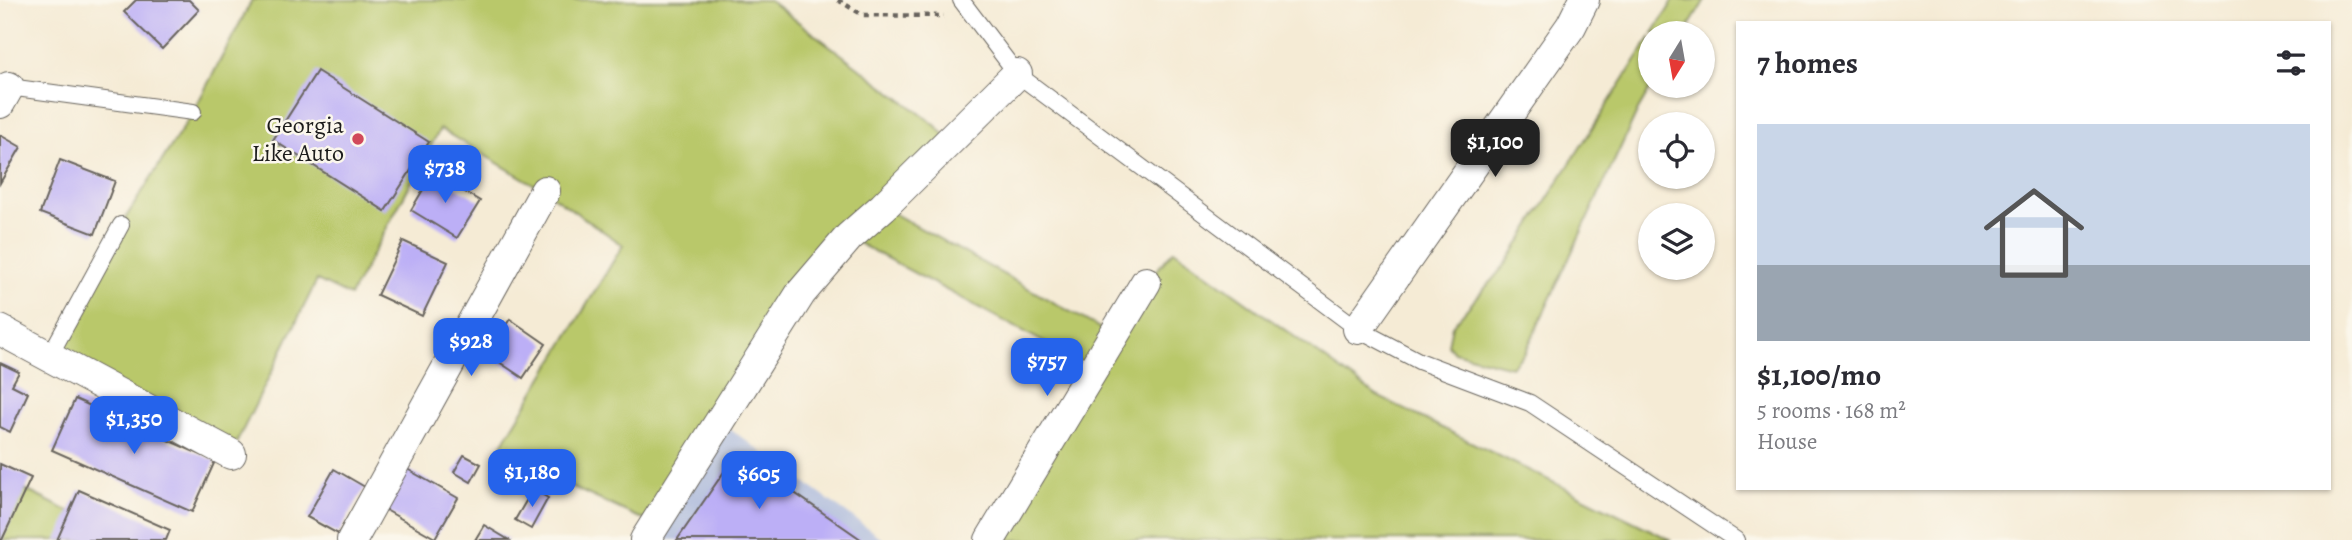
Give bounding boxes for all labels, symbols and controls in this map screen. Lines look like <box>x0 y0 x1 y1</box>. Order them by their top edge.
north arrow <box>1638 21 1715 98</box>
map controls <box>1638 21 1715 280</box>
text: 7 homes <box>1757 43 1858 83</box>
icon: filters <box>2272 44 2310 82</box>
place label: Georgia Like Auto <box>252 109 345 169</box>
button: locate <box>1638 112 1715 189</box>
pin: $1,100 <box>1438 120 1552 179</box>
text: $1,100 <box>1467 126 1523 157</box>
marker: Georgia Like Auto <box>350 131 366 147</box>
pin: $738 <box>404 146 486 205</box>
text: $738 <box>424 152 466 183</box>
icon: home <box>1971 170 2097 296</box>
button: layers <box>1638 203 1715 280</box>
pin: $928 <box>430 318 512 378</box>
text: $928 <box>449 325 493 356</box>
pin: $757 <box>1006 338 1088 398</box>
text: $757 <box>1027 345 1067 376</box>
text: $1,100/mo <box>1757 355 1881 395</box>
text: 5 rooms · 168 m² <box>1757 395 1906 426</box>
pin: $1,350 <box>77 396 191 456</box>
text: $1,350 <box>106 403 162 434</box>
text: House <box>1757 426 1817 457</box>
pin: $1,180 <box>475 449 589 509</box>
pin: $605 <box>718 452 800 511</box>
text: $1,180 <box>504 456 560 487</box>
text: $605 <box>738 458 780 489</box>

